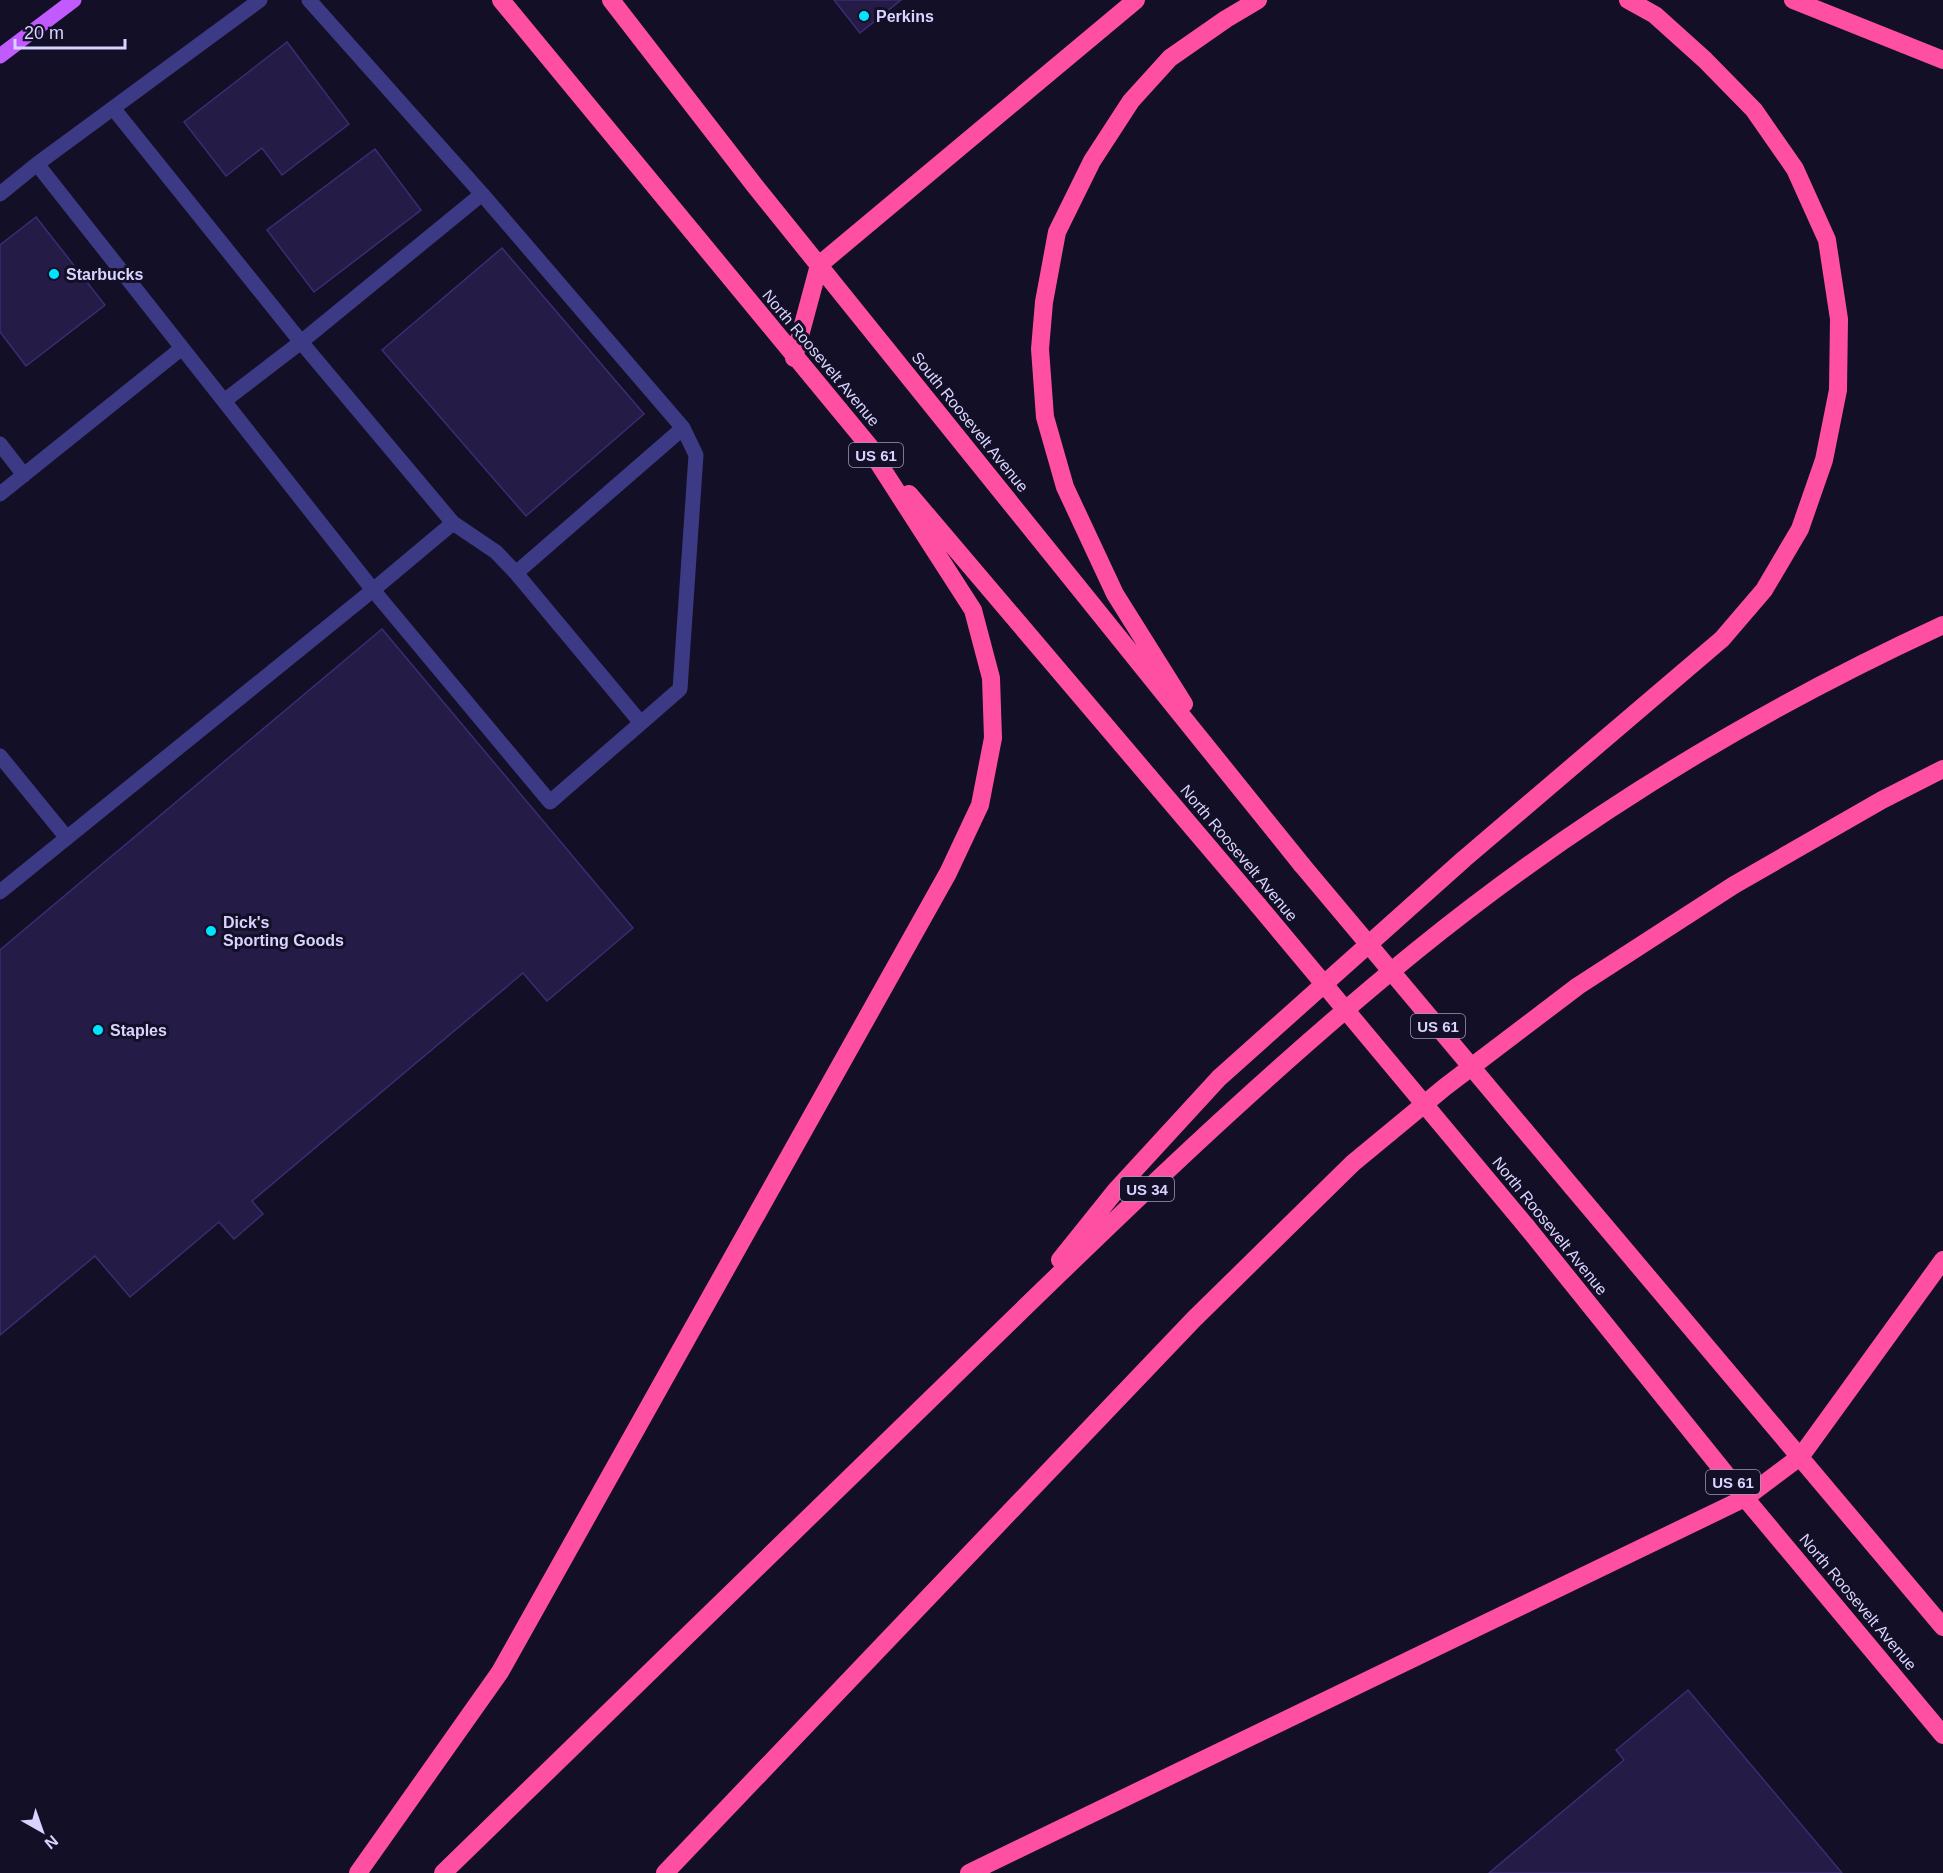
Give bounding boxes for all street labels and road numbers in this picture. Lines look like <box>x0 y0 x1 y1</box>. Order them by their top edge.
street label: North Roosevelt Avenue <box>759 287 883 430</box>
street label: South Roosevelt Avenue <box>908 349 1032 495</box>
road number: US 61 <box>849 443 903 467</box>
street label: North Roosevelt Avenue <box>1177 782 1301 925</box>
road number: US 61 <box>1411 1014 1465 1038</box>
street label: North Roosevelt Avenue <box>1489 1154 1611 1298</box>
road number: US 34 <box>1120 1177 1174 1201</box>
road number: US 61 <box>1706 1470 1760 1494</box>
street label: North Roosevelt Avenue <box>1796 1531 1920 1674</box>

